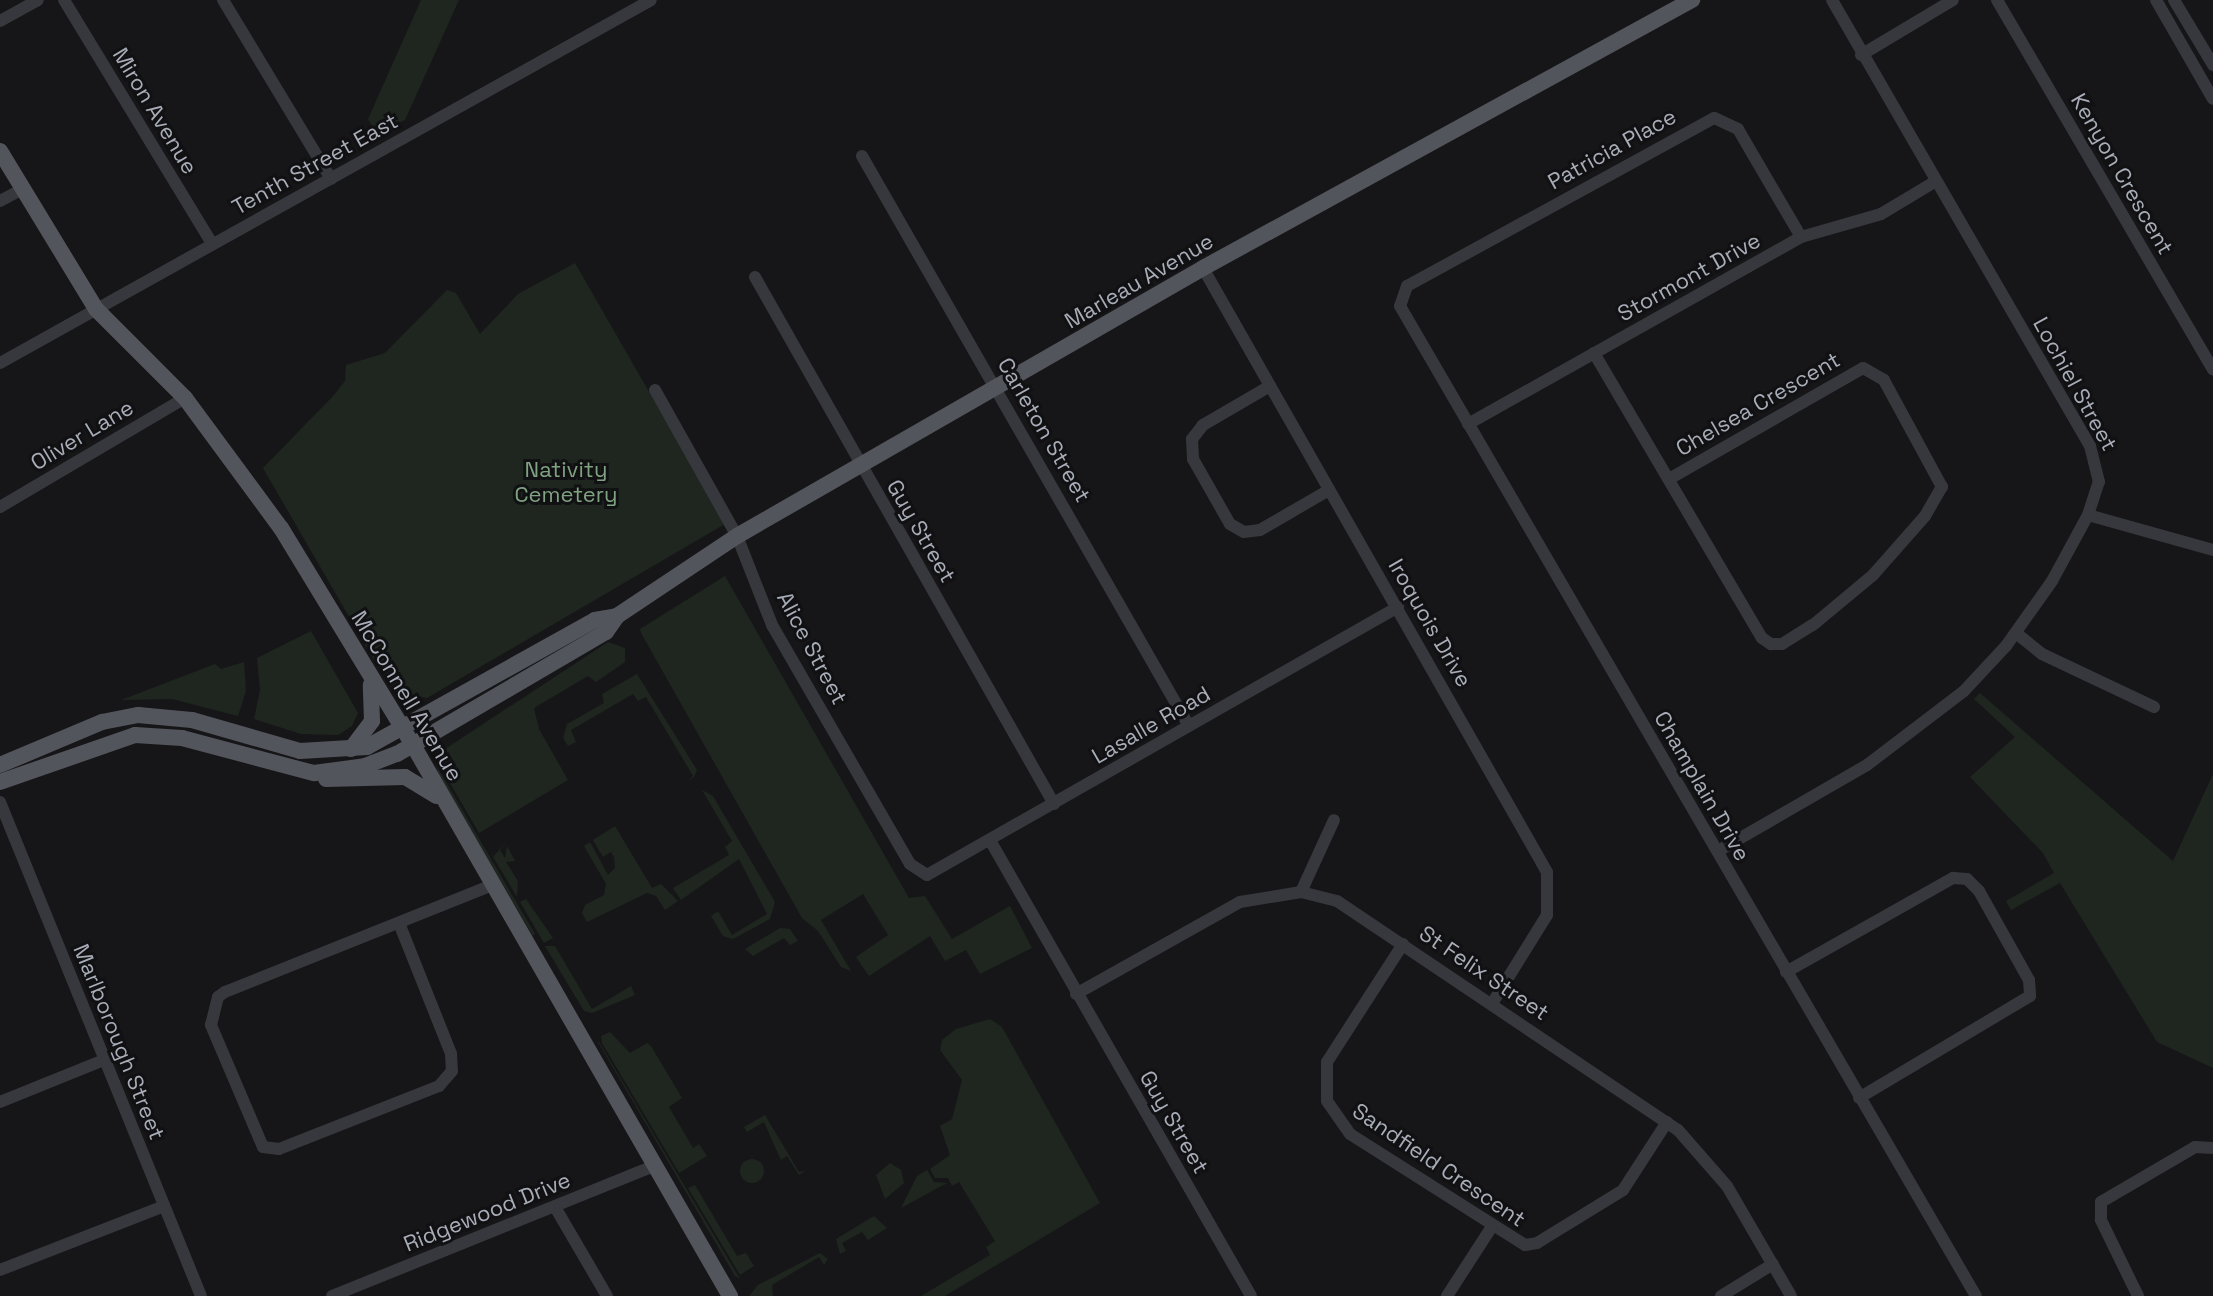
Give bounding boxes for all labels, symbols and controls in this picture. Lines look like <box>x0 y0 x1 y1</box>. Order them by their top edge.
street label: Miron Avenue <box>107 43 203 179</box>
street label: Kenyon Crescent <box>2065 89 2179 259</box>
street label: Patricia Place <box>1543 103 1681 195</box>
street label: Tenth Street East <box>227 107 403 221</box>
street label: Stormont Drive <box>1613 227 1765 327</box>
street label: Marleau Avenue <box>1060 228 1218 334</box>
street label: Lochiel Street <box>2027 312 2123 456</box>
street label: Chelsea Crescent <box>1671 346 1845 462</box>
street label: Carleton Street <box>992 353 1096 507</box>
street label: Oliver Lane <box>26 394 138 476</box>
park label: Nativity Cemetery <box>514 456 618 508</box>
street label: Guy Street <box>881 475 961 587</box>
street label: Iroquois Drive <box>1383 554 1477 692</box>
street label: Alice Street <box>771 587 853 709</box>
street label: McConnell Avenue <box>346 606 468 786</box>
street label: Lasalle Road <box>1087 681 1215 769</box>
street label: Champlain Drive <box>1648 706 1756 866</box>
street label: St Felix Street <box>1414 920 1554 1026</box>
street label: Marlborough Street <box>68 940 170 1144</box>
street label: Guy Street <box>1134 1066 1214 1178</box>
street label: Sandfield Crescent <box>1348 1097 1530 1233</box>
street label: Ridgewood Drive <box>400 1167 574 1257</box>

